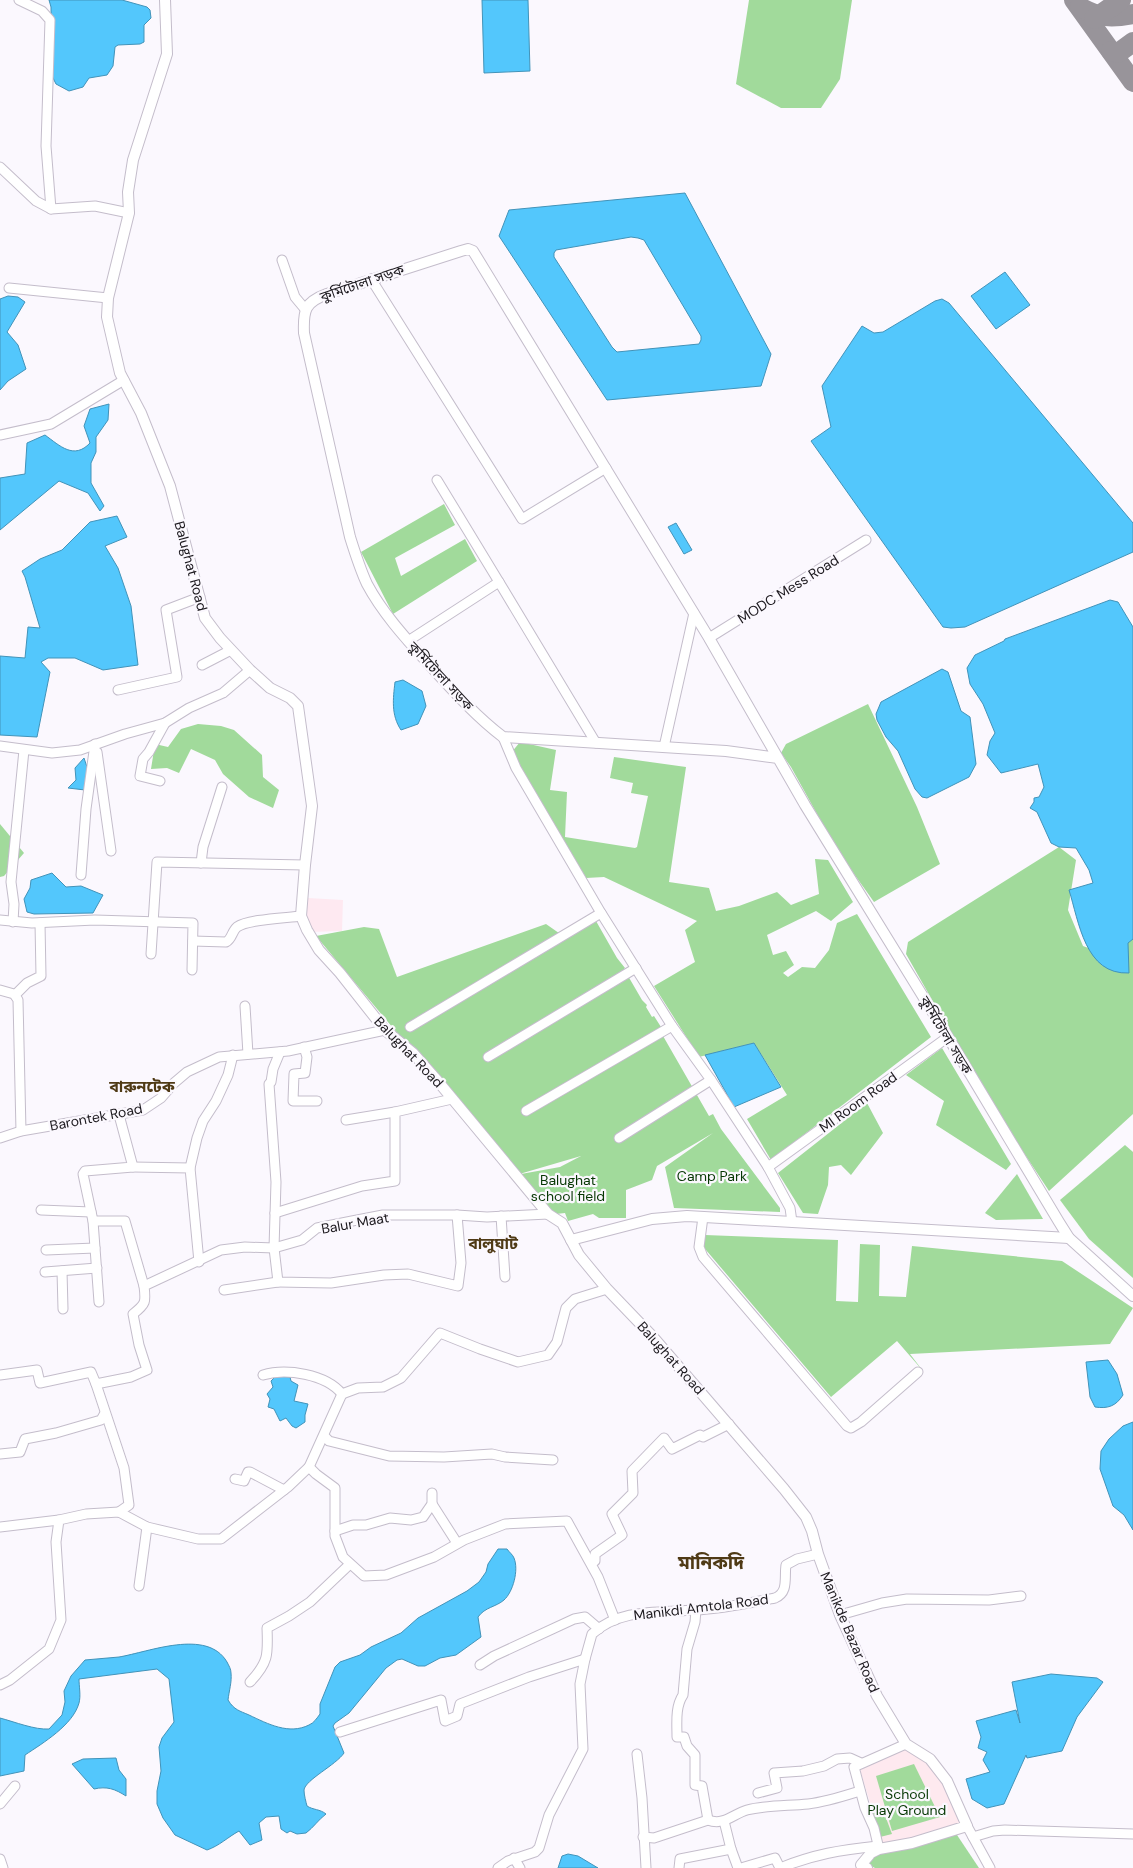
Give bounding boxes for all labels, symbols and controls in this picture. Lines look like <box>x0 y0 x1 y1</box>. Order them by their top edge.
street label: কুর্মিটোলা সড়ক <box>317 260 407 306</box>
street label: Balughat Road <box>170 519 212 613</box>
street label: MODC Mess Road <box>734 551 842 627</box>
street label: কুর্মিটোলা সড়ক <box>404 637 478 715</box>
street label: কুর্মিটোলা সড়ক <box>915 992 977 1078</box>
street label: Balughat Road <box>370 1013 448 1091</box>
street label: MI Room Road <box>815 1068 901 1136</box>
district label: বারুনটেক <box>108 1076 176 1097</box>
street label: Barontek Road <box>48 1099 144 1135</box>
park label: Camp Park <box>677 1167 747 1185</box>
park label: Balughat school field <box>531 1171 605 1205</box>
street label: Balur Maat <box>320 1208 390 1238</box>
district label: বালুঘাট <box>467 1233 519 1254</box>
street label: Balughat Road <box>633 1318 709 1398</box>
district label: মানিকদি <box>677 1550 744 1575</box>
street label: Manikde Bazar Road <box>816 1569 884 1695</box>
street label: Manikdi Amtola Road <box>633 1590 769 1624</box>
park label: School Play Ground <box>868 1785 946 1819</box>

